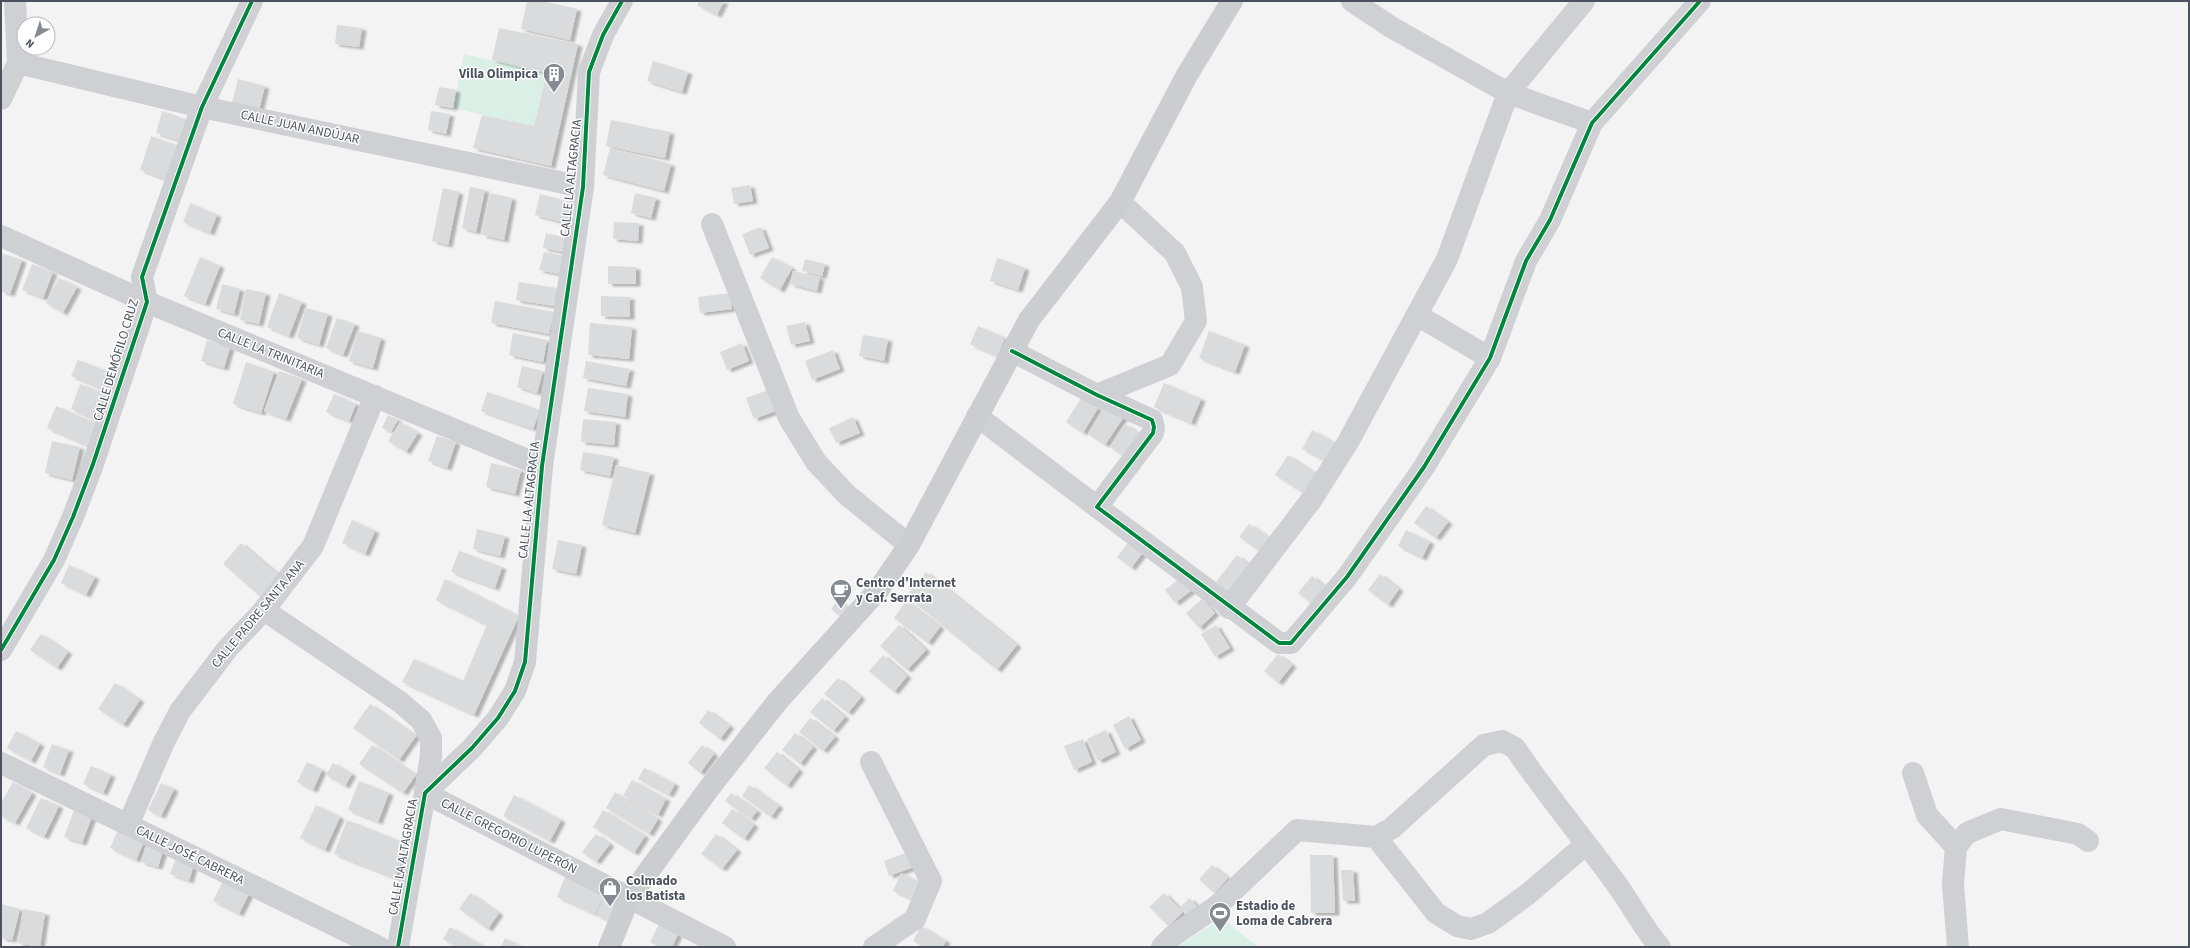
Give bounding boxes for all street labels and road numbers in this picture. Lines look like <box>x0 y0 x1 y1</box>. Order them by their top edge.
street label: CALLE JUAN ANDÚJAR <box>239 106 362 149</box>
street label: CALLE LA ALTAGRACIA <box>556 117 586 238</box>
street label: CALLE DEMÓFILO CRUZ <box>89 297 143 423</box>
street label: CALLE LA TRINITARIA <box>215 323 328 383</box>
street label: CALLE LA ALTAGRACIA <box>514 439 544 560</box>
street label: CALLE PADRE SANTA ANA <box>207 555 309 672</box>
street label: CALLE GREGORIO LUPERÓN <box>438 794 580 878</box>
street label: CALLE LA ALTAGRACIA <box>384 796 422 917</box>
street label: CALLE JOSÉ CABRERA <box>133 821 248 889</box>

